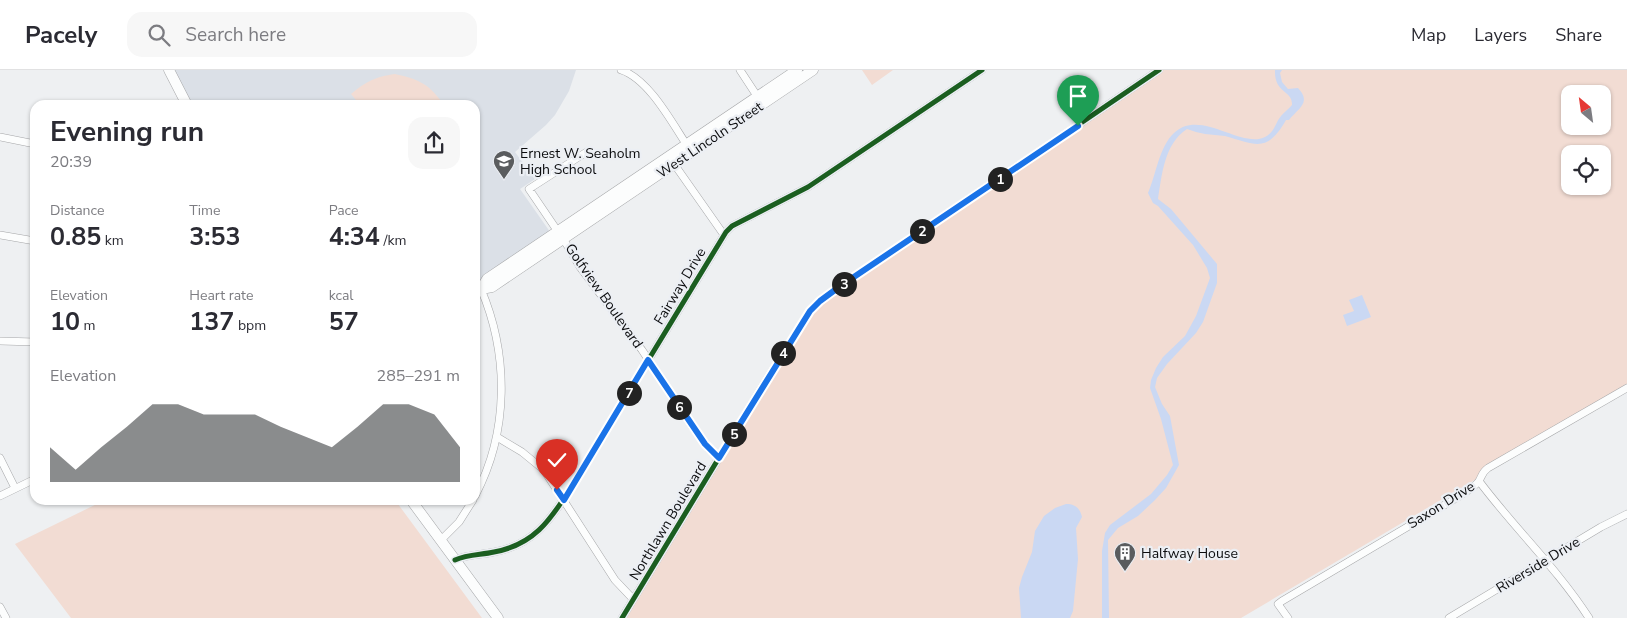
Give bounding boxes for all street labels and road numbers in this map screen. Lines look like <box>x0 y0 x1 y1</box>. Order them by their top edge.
street label: West Lincoln Street <box>653 97 767 183</box>
street label: Golfview Boulevard <box>561 240 647 352</box>
street label: Fairway Drive <box>650 244 710 328</box>
street label: Northlawn Boulevard <box>625 458 711 584</box>
street label: Saxon Drive <box>1404 477 1478 533</box>
street label: Riverside Drive <box>1493 533 1583 597</box>

